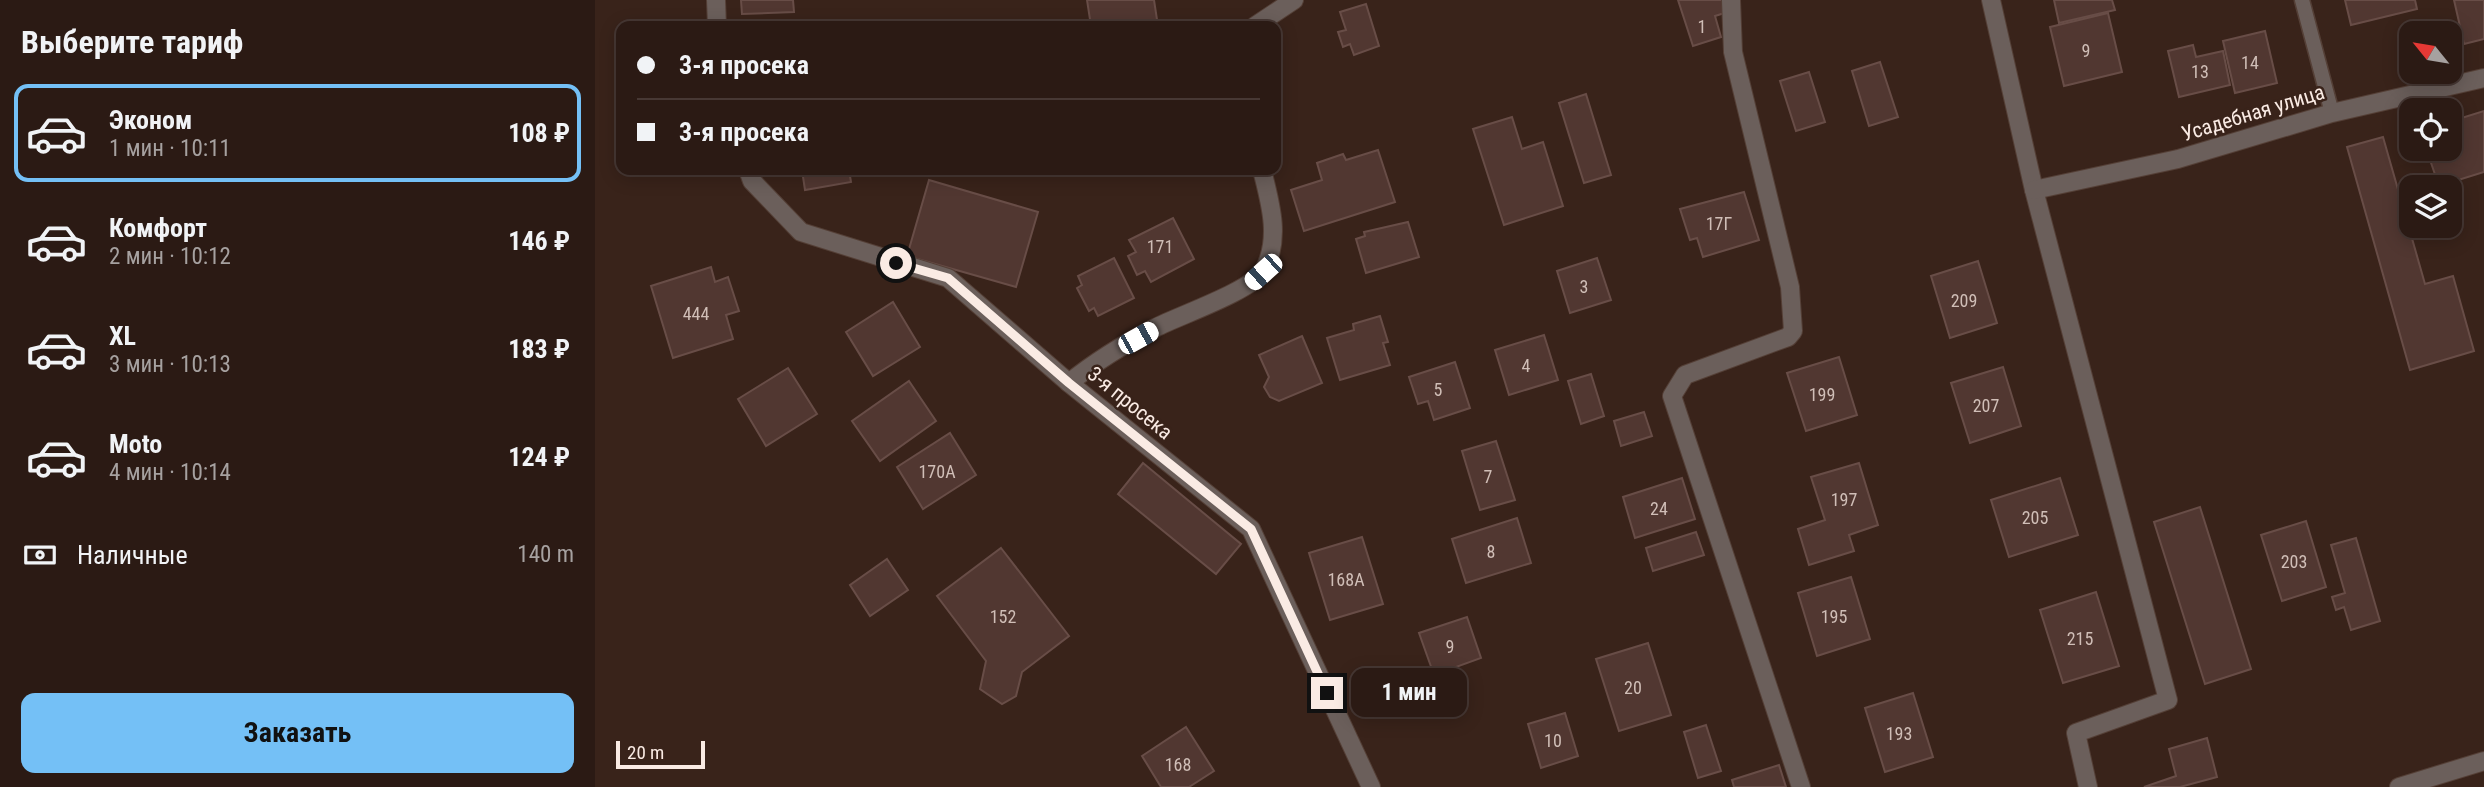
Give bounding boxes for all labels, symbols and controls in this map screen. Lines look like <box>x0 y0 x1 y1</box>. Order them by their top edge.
house number: 1 <box>1698 16 1706 37</box>
north arrow <box>2399 21 2462 84</box>
map controls <box>2399 21 2462 238</box>
text: Выберите тариф <box>21 23 243 61</box>
house number: 9 <box>2082 40 2090 61</box>
text: 3-я просека <box>679 50 809 80</box>
house number: 14 <box>2241 52 2259 73</box>
house number: 13 <box>2191 61 2209 82</box>
street label: Усадебная улица <box>2179 80 2327 146</box>
button: locate <box>2399 98 2462 161</box>
icon: car <box>25 102 88 165</box>
text: Эконом <box>109 105 192 135</box>
text: 3-я просека <box>679 117 809 147</box>
text: 108 ₽ <box>508 118 570 148</box>
text: 1 мин · 10:11 <box>109 135 231 162</box>
button: layers <box>2399 175 2462 238</box>
icon: car <box>25 210 88 273</box>
text: Комфорт <box>109 213 207 243</box>
house number: 17Г <box>1706 213 1732 234</box>
text: 146 ₽ <box>508 226 570 256</box>
house number: 171 <box>1147 236 1173 257</box>
text: 2 мин · 10:12 <box>109 243 231 270</box>
route start <box>880 247 912 279</box>
car <box>1241 250 1286 294</box>
house number: 3 <box>1580 276 1588 297</box>
house number: 209 <box>1951 290 1977 311</box>
house number: 444 <box>683 303 709 324</box>
icon: car <box>25 318 88 381</box>
car <box>1115 319 1162 357</box>
text: XL <box>109 321 136 351</box>
text: 183 ₽ <box>508 334 570 364</box>
text: 3 мин · 10:13 <box>109 351 231 378</box>
house number: 4 <box>1522 355 1531 376</box>
street label: 3-я просека <box>1083 362 1177 444</box>
house number: 5 <box>1434 379 1443 400</box>
house number: 199 <box>1809 384 1835 405</box>
house number: 207 <box>1973 395 1999 416</box>
icon: car <box>25 426 88 489</box>
text: Moto <box>109 429 162 459</box>
text: 124 ₽ <box>508 442 570 472</box>
text: 4 мин · 10:14 <box>109 459 231 486</box>
house number: 170А <box>918 461 956 482</box>
house number: 7 <box>1484 466 1493 487</box>
house number: 197 <box>1831 489 1857 510</box>
house number: 24 <box>1650 498 1668 519</box>
house number: 205 <box>2022 507 2048 528</box>
icon: cash <box>21 536 59 574</box>
text: Наличные <box>77 540 188 570</box>
text: 140 m <box>517 541 574 568</box>
house number: 8 <box>1487 541 1495 562</box>
house number: 203 <box>2281 551 2307 572</box>
house number: 168А <box>1327 569 1365 590</box>
house number: 152 <box>990 606 1016 627</box>
house number: 195 <box>1821 606 1847 627</box>
house number: 215 <box>2067 628 2093 649</box>
house number: 9 <box>1446 636 1454 657</box>
callout: 1 мин <box>1351 668 1467 718</box>
route end <box>1311 677 1343 709</box>
house number: 20 <box>1624 677 1642 698</box>
text: 1 мин <box>1381 679 1437 706</box>
button: Заказать <box>21 693 574 773</box>
house number: 193 <box>1886 723 1912 744</box>
house number: 10 <box>1544 730 1562 751</box>
scale bar <box>616 738 705 770</box>
text: 20 m <box>627 741 664 764</box>
house number: 168 <box>1165 754 1191 775</box>

